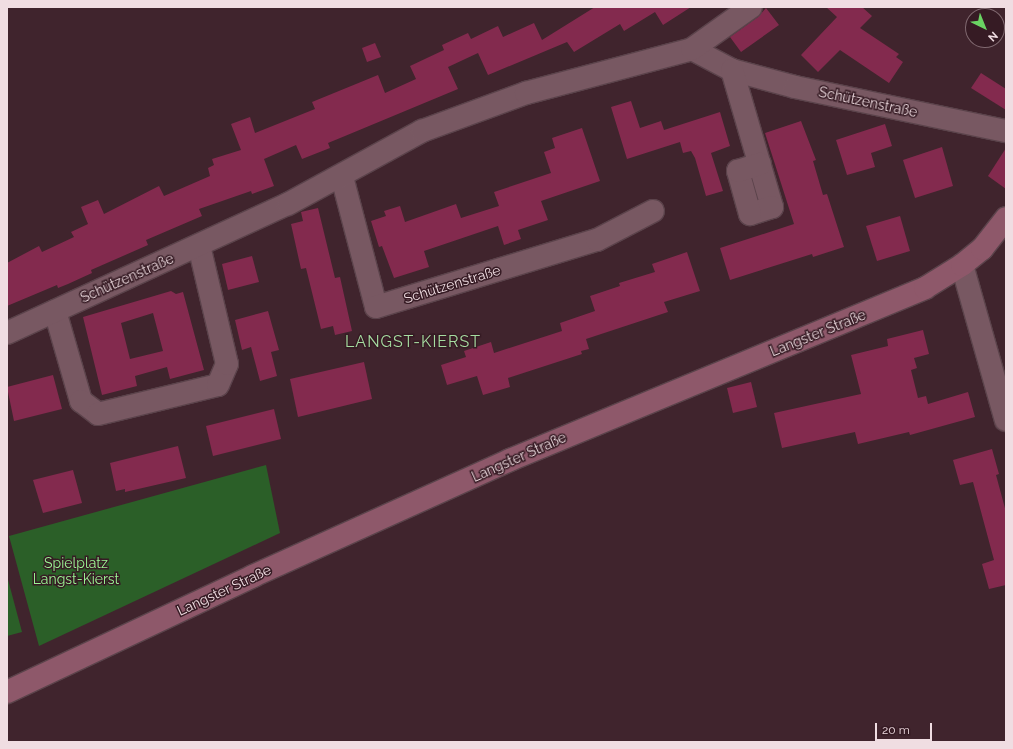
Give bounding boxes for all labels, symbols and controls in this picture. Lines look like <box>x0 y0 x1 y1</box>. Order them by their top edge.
north arrow <box>965 8 1005 48</box>
text: N <box>985 29 1000 44</box>
street label: Schützenstraße <box>817 83 919 121</box>
street label: Schützenstraße <box>78 250 176 306</box>
street label: Schützenstraße <box>402 261 502 307</box>
street label: Langster Straße <box>767 306 869 360</box>
district label: LANGST-KIERST <box>345 332 481 352</box>
street label: Langster Straße <box>469 429 569 485</box>
park label: Spielplatz Langst-Kierst <box>33 555 119 588</box>
street label: Langster Straße <box>174 561 274 619</box>
scale bar <box>877 715 934 741</box>
text: 20 m <box>882 723 910 737</box>

